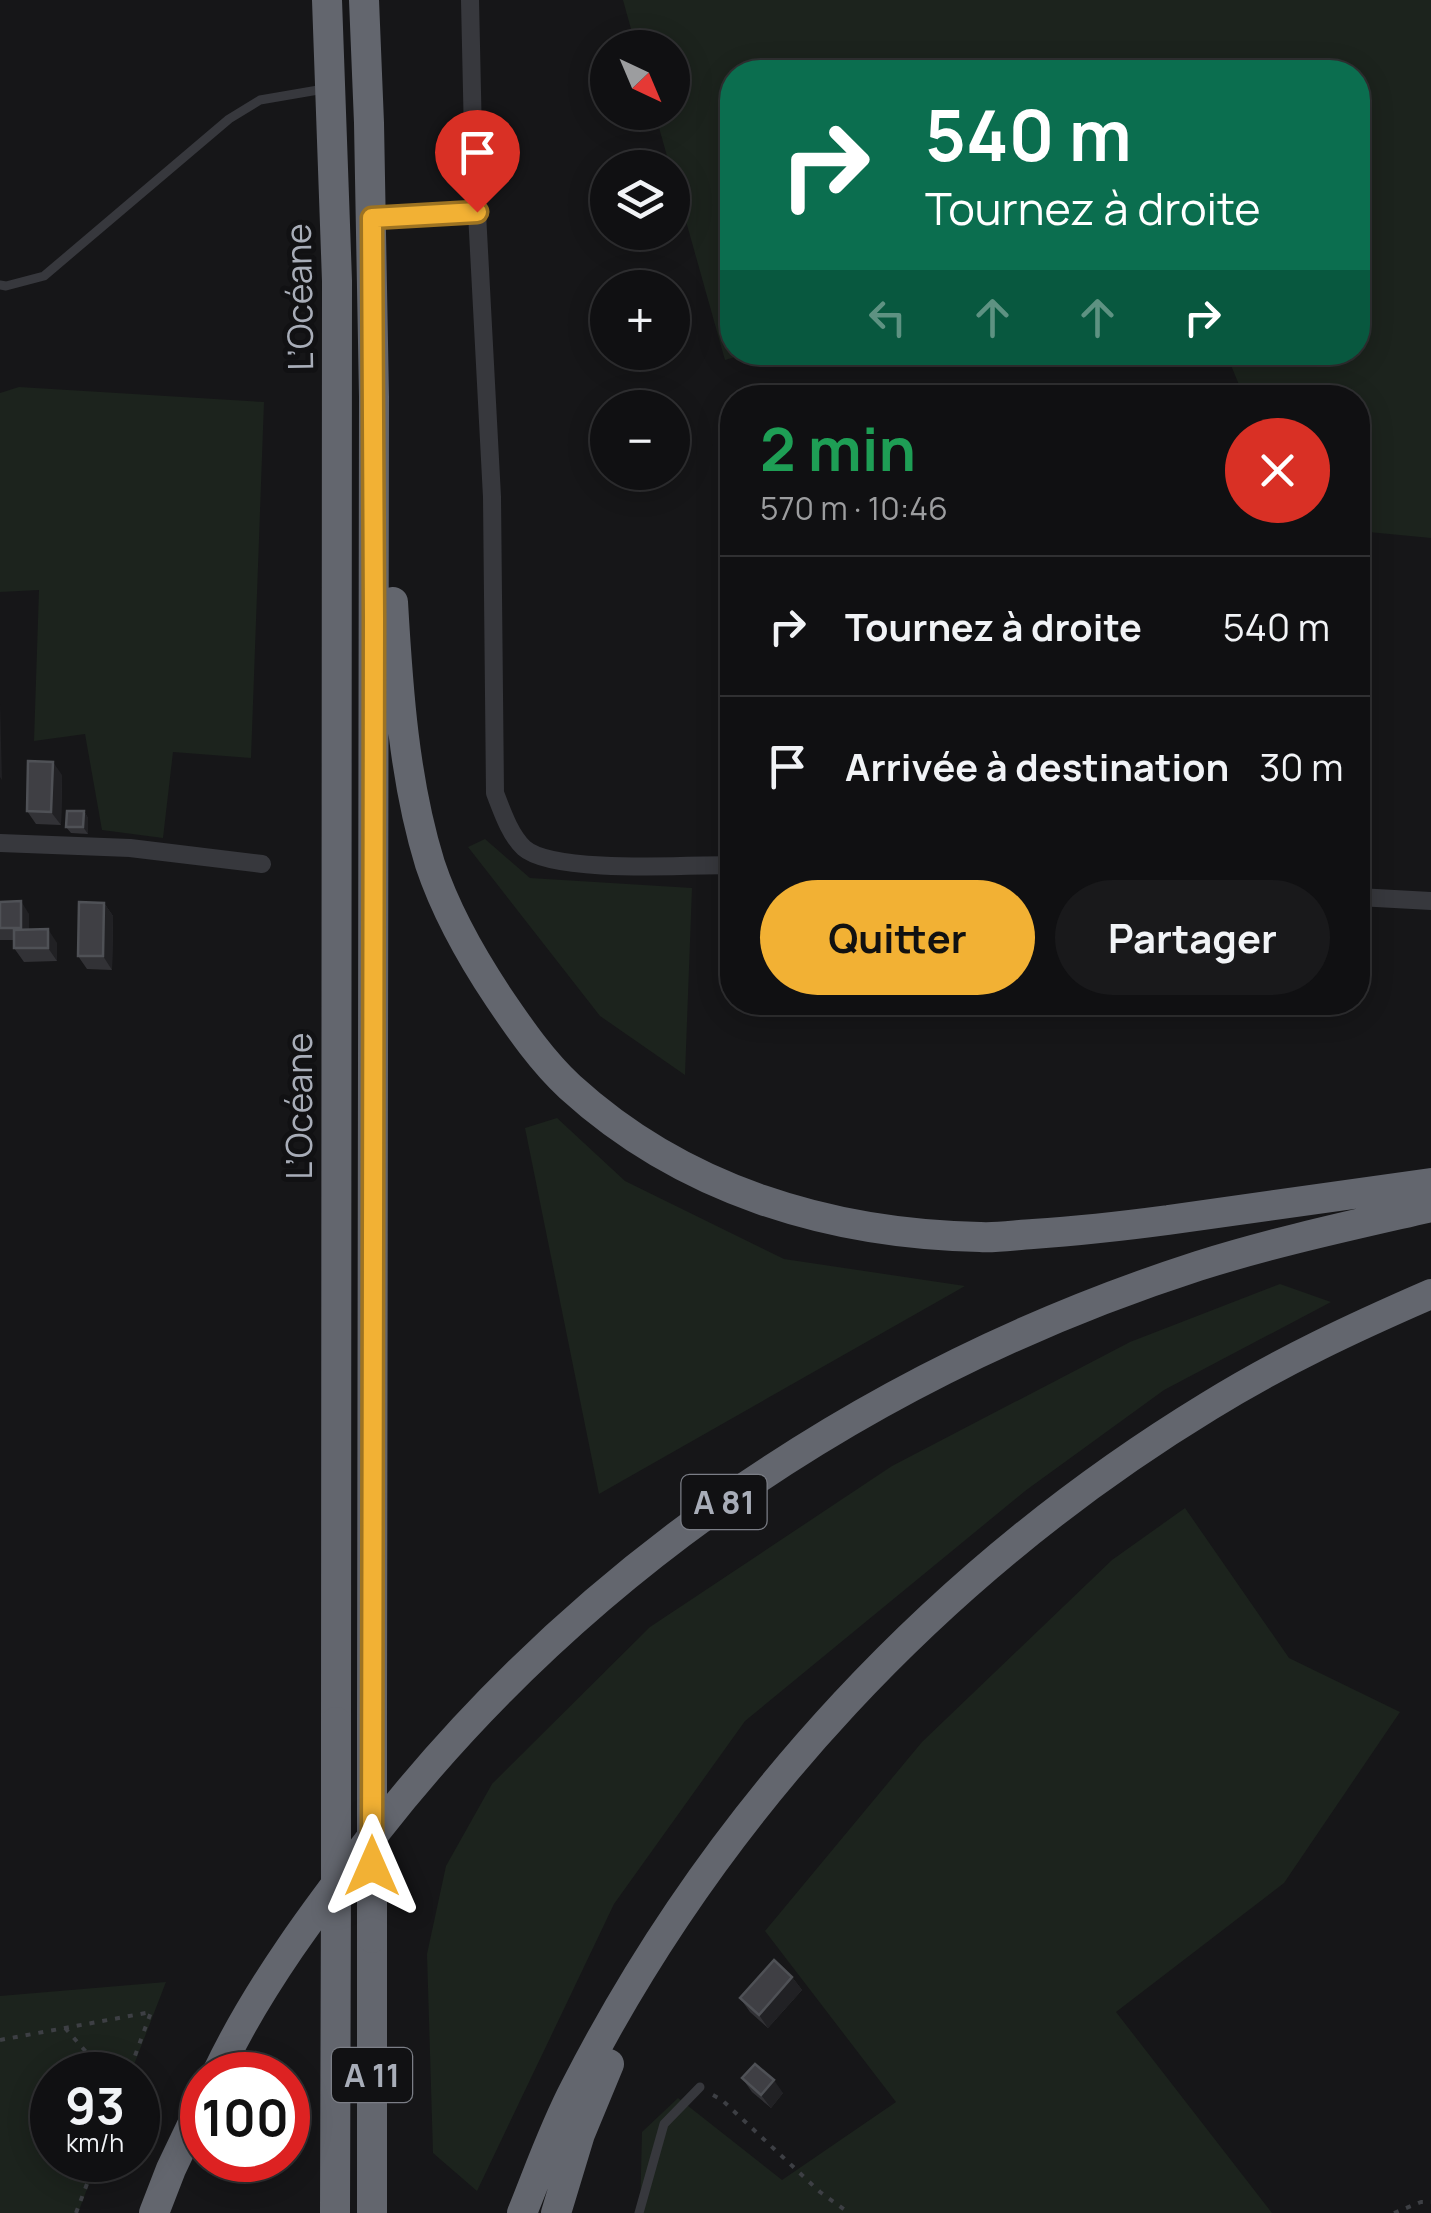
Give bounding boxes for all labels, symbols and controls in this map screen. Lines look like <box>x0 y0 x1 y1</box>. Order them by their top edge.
north arrow <box>590 30 690 130</box>
map controls <box>590 30 690 490</box>
text: 540 m <box>925 86 1132 182</box>
icon: right <box>760 100 890 230</box>
pin <box>435 110 520 213</box>
icon: arrive <box>450 125 505 180</box>
button: layers <box>590 150 690 250</box>
text: Tournez à droite <box>925 177 1261 239</box>
street label: L’Océane <box>274 223 324 371</box>
button: + <box>590 270 690 370</box>
icon: left <box>860 290 915 345</box>
icon: ahead <box>965 290 1020 345</box>
icon: ahead <box>1070 290 1125 345</box>
icon: right <box>1175 290 1230 345</box>
button: − <box>590 390 690 490</box>
text: 2 min <box>760 407 916 489</box>
button: close <box>1225 418 1330 523</box>
text: 570 m · 10:46 <box>760 486 948 530</box>
icon: right <box>760 599 815 654</box>
text: Tournez à droite <box>845 600 1142 652</box>
text: 540 m <box>1223 600 1330 652</box>
icon: arrive <box>760 739 815 794</box>
text: Arrivée à destination <box>845 740 1229 792</box>
text: 30 m <box>1259 740 1343 792</box>
button: Quitter <box>760 880 1035 995</box>
button: Partager <box>1055 880 1330 995</box>
street label: L’Océane <box>275 1033 323 1179</box>
road number: A 81 <box>682 1475 766 1529</box>
position arrow <box>320 1814 424 1918</box>
road number: A 11 <box>332 2048 412 2102</box>
speed limit sign: 100 <box>180 2052 310 2182</box>
text: 93 <box>65 2071 125 2139</box>
text: km/h <box>66 2125 124 2160</box>

